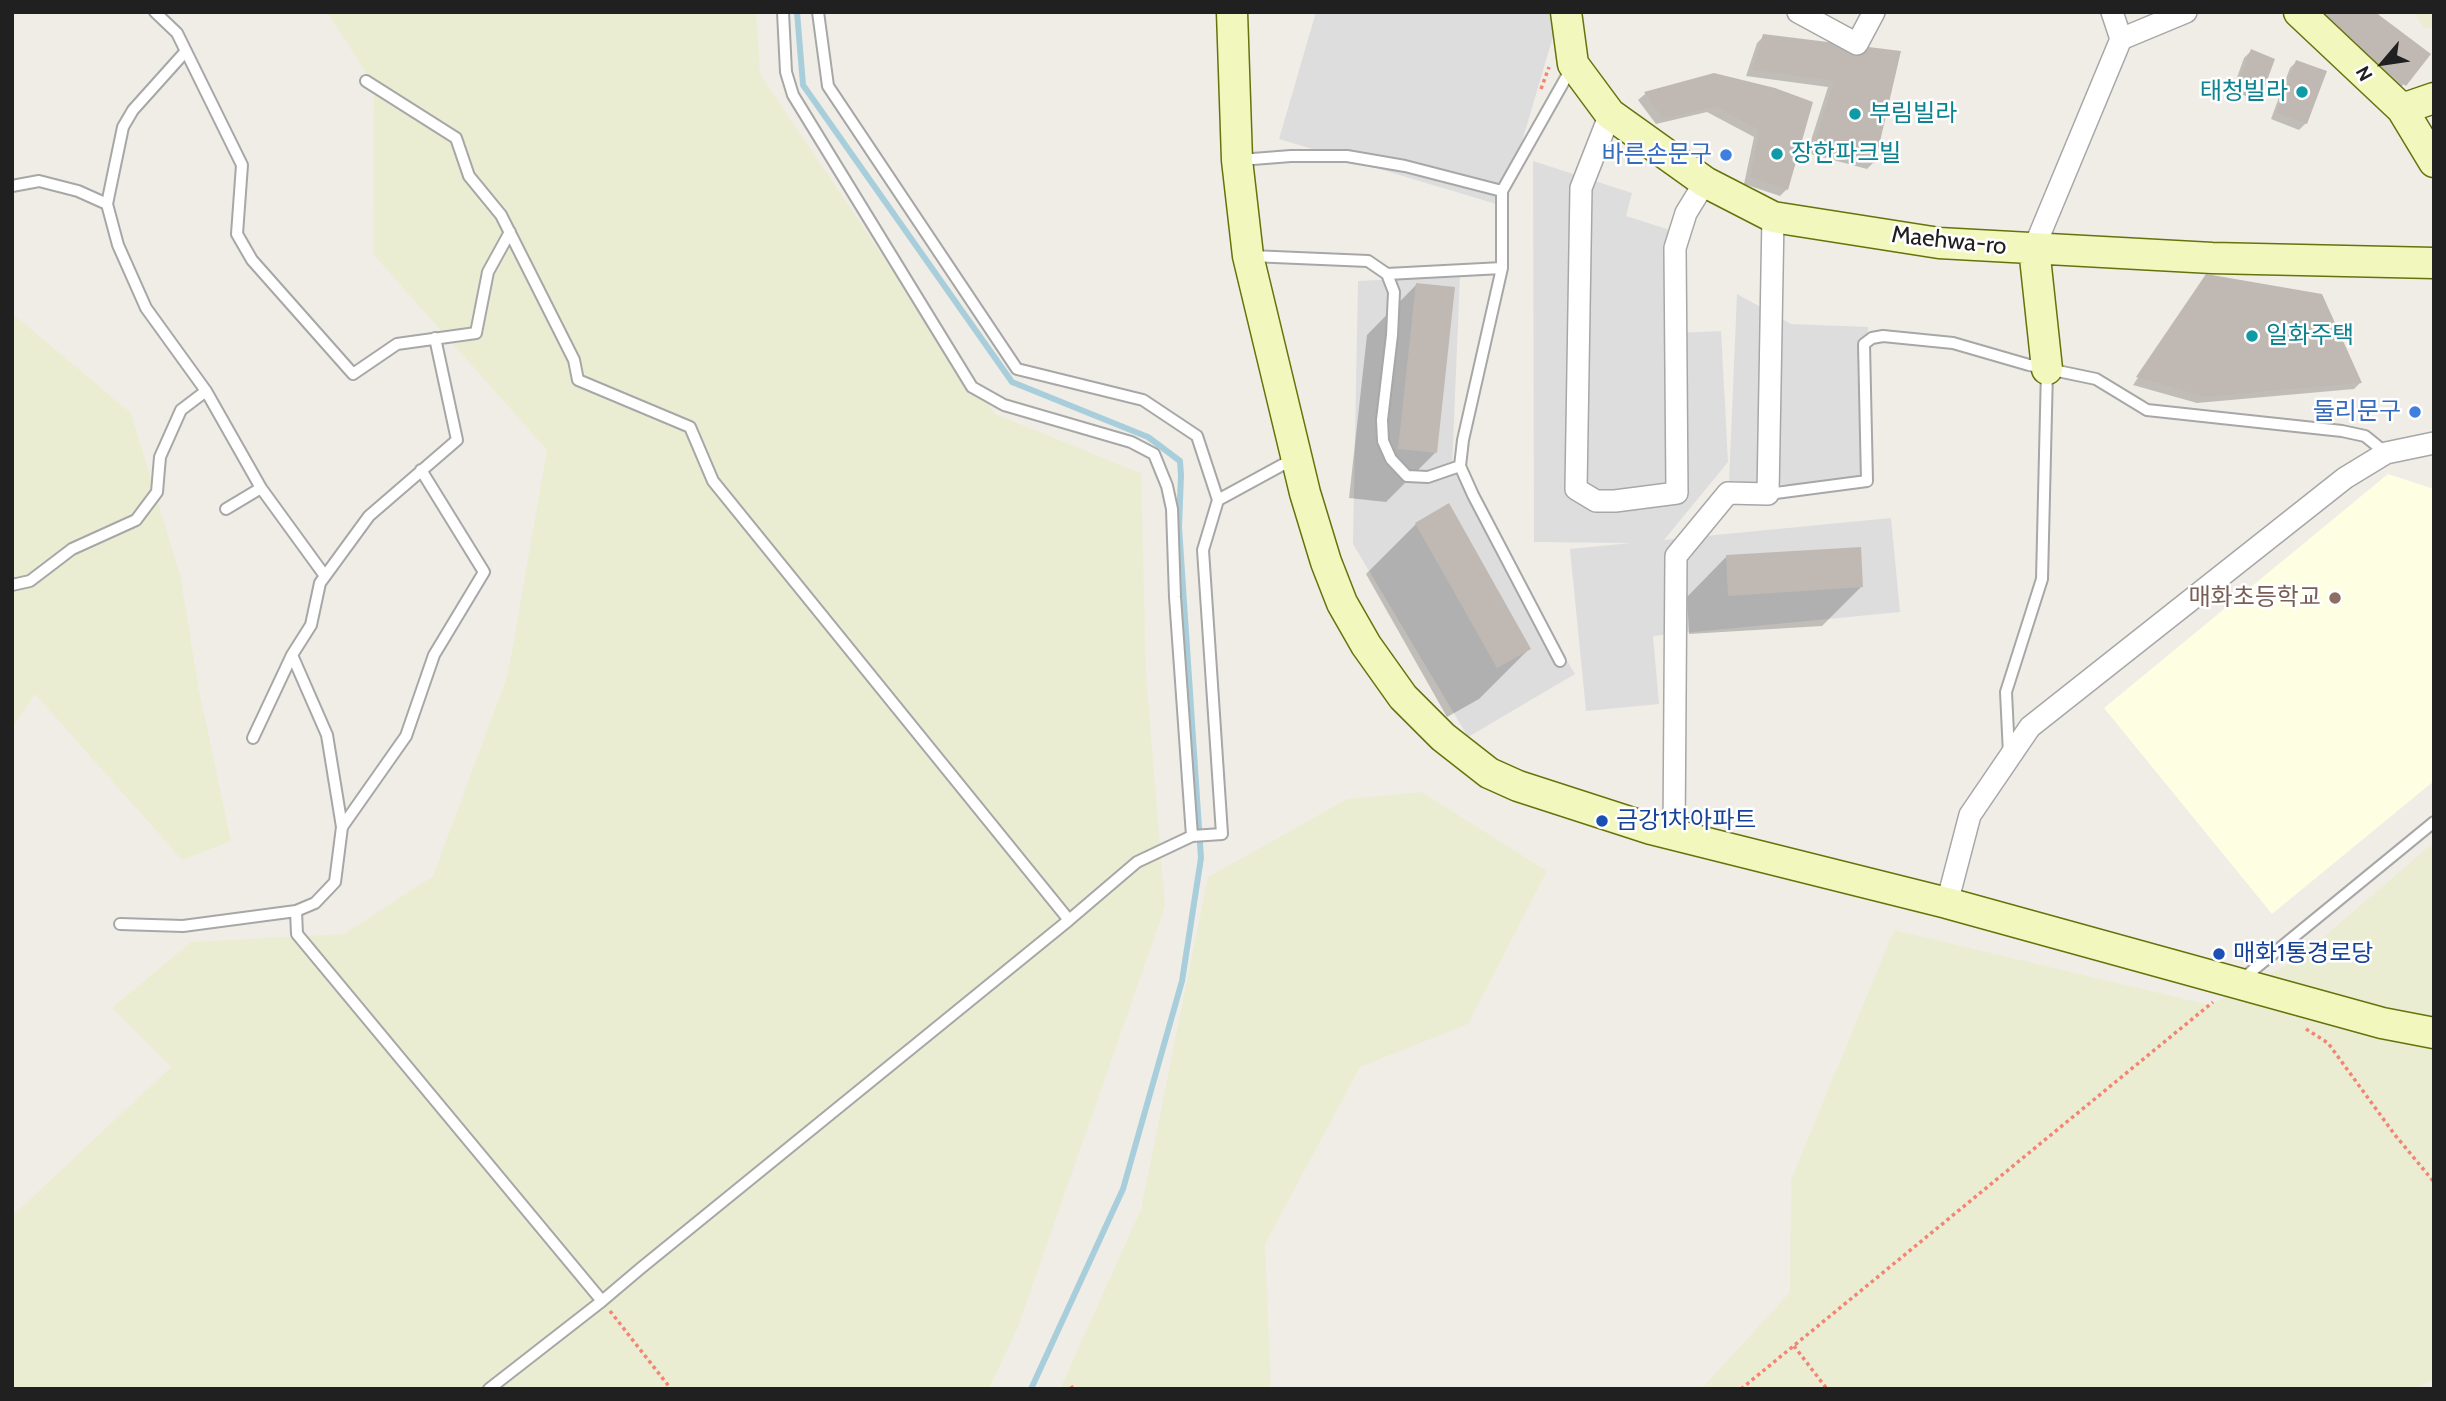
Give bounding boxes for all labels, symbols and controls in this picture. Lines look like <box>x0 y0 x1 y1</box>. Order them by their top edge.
north arrow <box>2348 28 2418 98</box>
text: N <box>2351 62 2378 85</box>
place label: 태청빌라 <box>2200 78 2288 106</box>
marker: 태청빌라 <box>2294 84 2310 100</box>
place label: 부림빌라 <box>1869 100 1957 128</box>
marker: 부림빌라 <box>1847 106 1863 122</box>
place label: 장한파크빌 <box>1791 140 1901 168</box>
place label: 바른손문구 <box>1602 141 1712 169</box>
marker: 장한파크빌 <box>1769 146 1785 162</box>
marker: 바른손문구 <box>1718 147 1734 163</box>
street label: Maehwa-ro <box>1890 221 2008 261</box>
place label: 일화주택 <box>2266 322 2354 350</box>
marker: 일화주택 <box>2244 328 2260 344</box>
place label: 둘리문구 <box>2313 398 2401 426</box>
marker: 둘리문구 <box>2407 404 2423 420</box>
place label: 매화초등학교 <box>2189 584 2321 612</box>
marker: 매화초등학교 <box>2327 590 2343 606</box>
place label: 금강1차아파트 <box>1616 807 1756 835</box>
marker: 금강1차아파트 <box>1594 813 1610 829</box>
place label: 매화1통경로당 <box>2233 940 2373 968</box>
marker: 매화1통경로당 <box>2211 946 2227 962</box>

